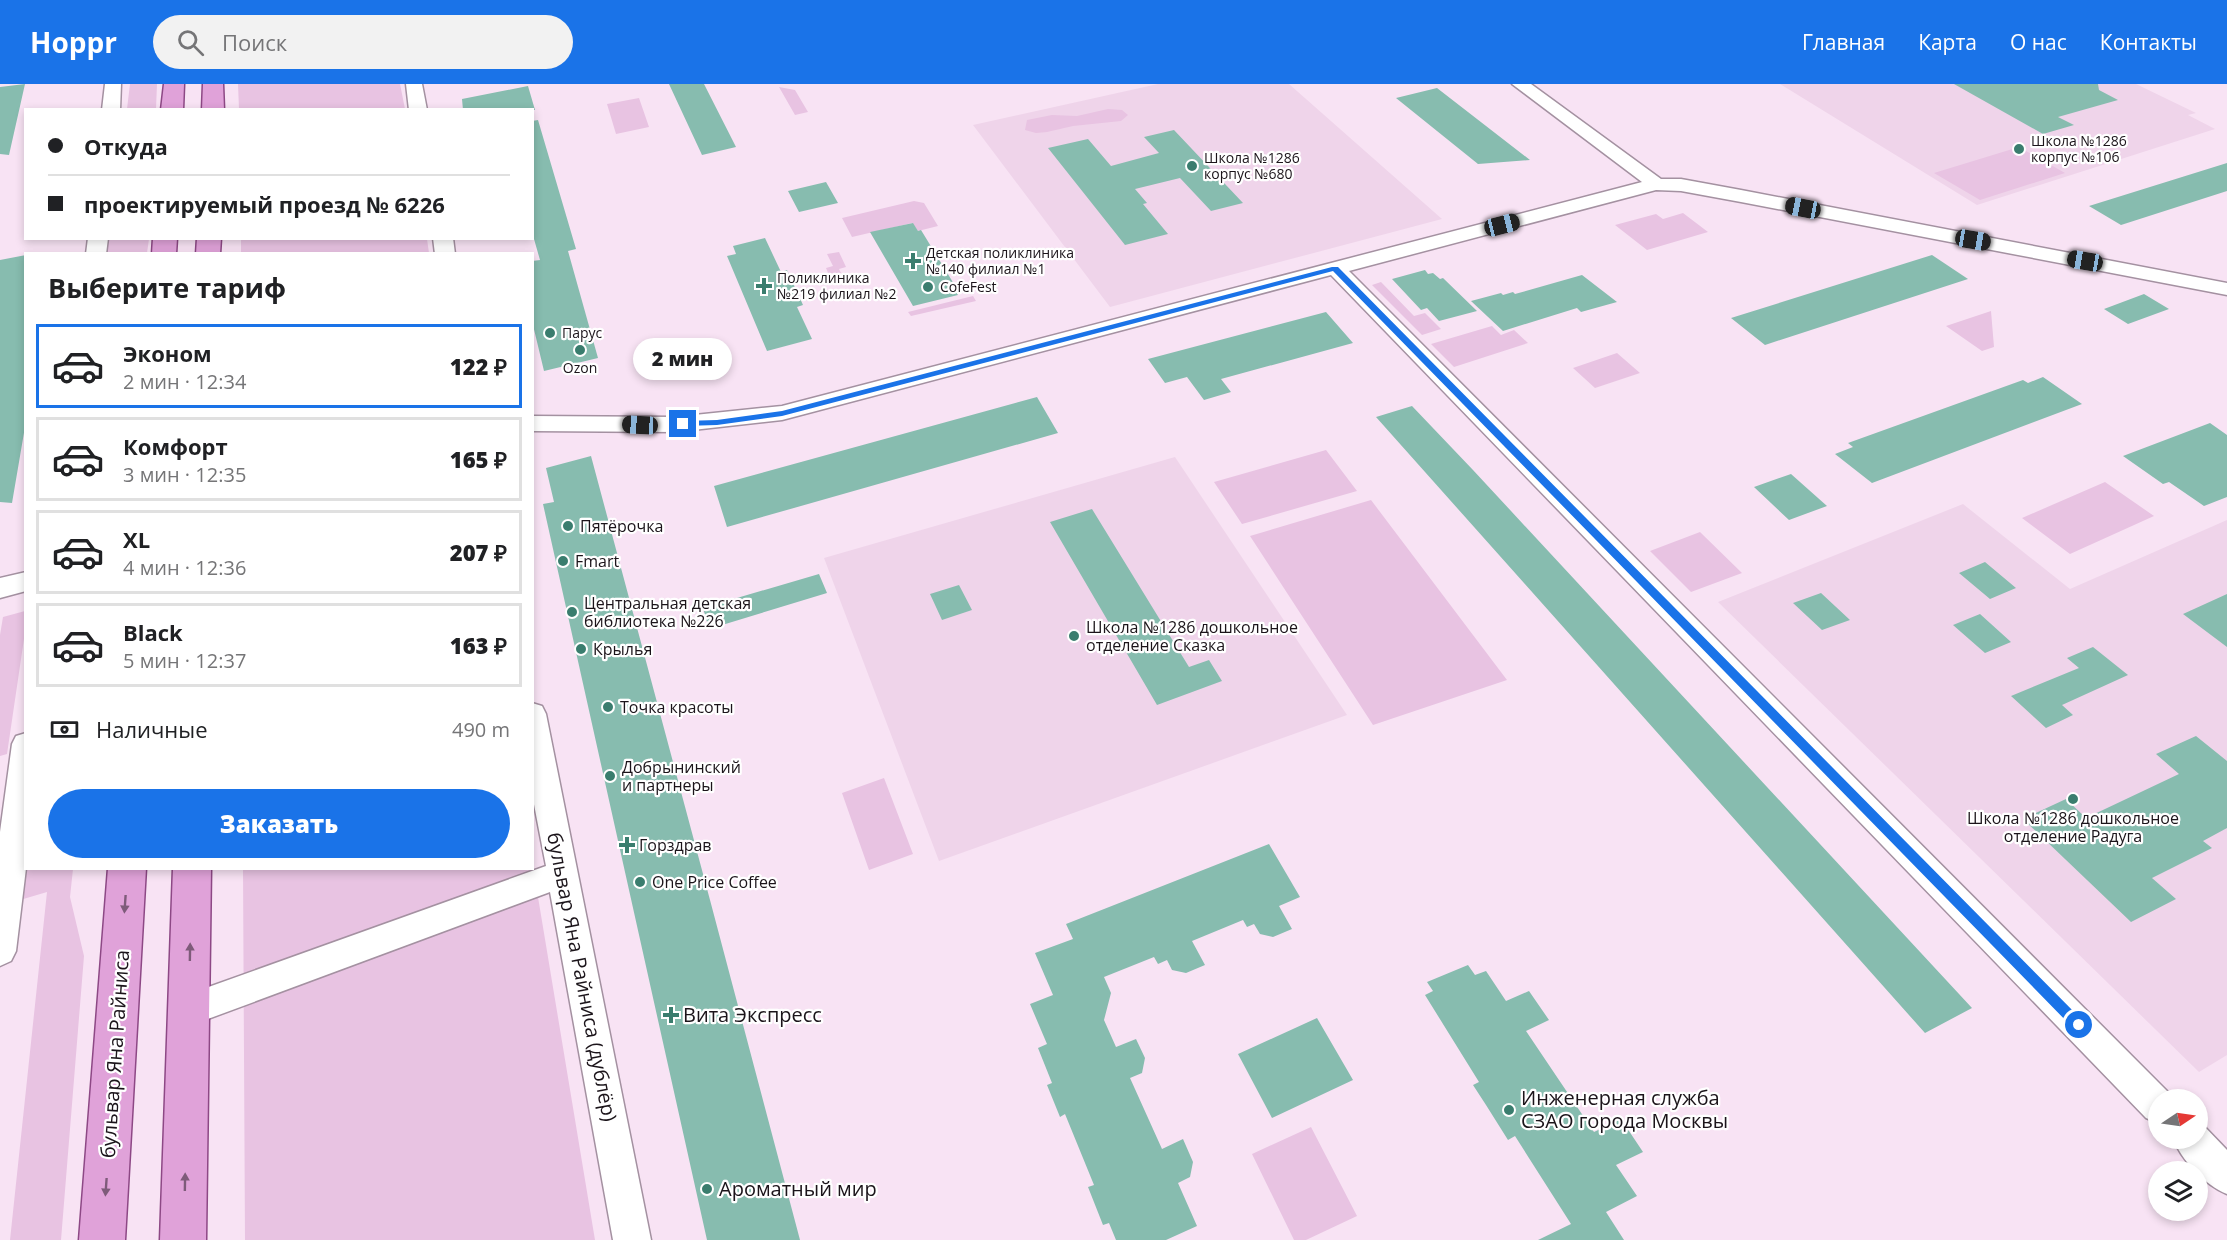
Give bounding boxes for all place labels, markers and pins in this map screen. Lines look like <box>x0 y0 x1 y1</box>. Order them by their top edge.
place label: Школа №1286 корпус №106 <box>2031 131 2127 166</box>
marker: Школа №1286 корпус №106 <box>2012 142 2026 156</box>
place label: Школа №1286 корпус №680 <box>1204 148 1300 183</box>
marker: Школа №1286 корпус №680 <box>1185 159 1199 173</box>
place label: Детская поликлиника №140 филиал №1 <box>926 243 1074 278</box>
marker: Детская поликлиника №140 филиал №1 <box>904 252 922 270</box>
place label: Поликлиника №219 филиал №2 <box>777 268 896 303</box>
marker: Поликлиника №219 филиал №2 <box>755 277 773 295</box>
place label: CofeFest <box>940 277 997 296</box>
marker: CofeFest <box>921 280 935 294</box>
place label: Парус <box>562 323 603 342</box>
marker: Парус <box>543 326 557 340</box>
marker: Ozon <box>573 343 587 357</box>
place label: Ozon <box>563 358 597 377</box>
place label: Пятёрочка <box>580 515 663 537</box>
marker: Пятёрочка <box>561 519 575 533</box>
place label: Fmart <box>575 550 620 572</box>
marker: Fmart <box>556 554 570 568</box>
place label: Центральная детская библиотека №226 <box>584 592 751 632</box>
marker: Центральная детская библиотека №226 <box>565 605 579 619</box>
place label: Школа №1286 дошкольное отделение Сказка <box>1086 616 1298 656</box>
marker: Школа №1286 дошкольное отделение Сказка <box>1067 629 1081 643</box>
place label: Крылья <box>593 638 652 660</box>
marker: Крылья <box>574 642 588 656</box>
place label: Точка красоты <box>620 696 734 718</box>
marker: Точка красоты <box>601 700 615 714</box>
place label: Добрынинский и партнеры <box>622 756 741 796</box>
marker: Добрынинский и партнеры <box>603 769 617 783</box>
marker: Школа №1286 дошкольное отделение Радуга <box>2066 792 2080 806</box>
place label: Школа №1286 дошкольное отделение Радуга <box>1967 807 2179 847</box>
place label: Горздрав <box>639 834 712 856</box>
marker: Горздрав <box>620 838 634 852</box>
place label: One Price Coffee <box>652 871 777 893</box>
marker: One Price Coffee <box>633 875 647 889</box>
place label: Вита Экспресс <box>683 1001 822 1028</box>
marker: Вита Экспресс <box>664 1008 678 1022</box>
place label: Инженерная служба СЗАО города Москвы <box>1521 1084 1728 1134</box>
marker: Инженерная служба СЗАО города Москвы <box>1502 1103 1516 1117</box>
place label: Ароматный мир <box>719 1175 877 1202</box>
marker: Ароматный мир <box>700 1182 714 1196</box>

